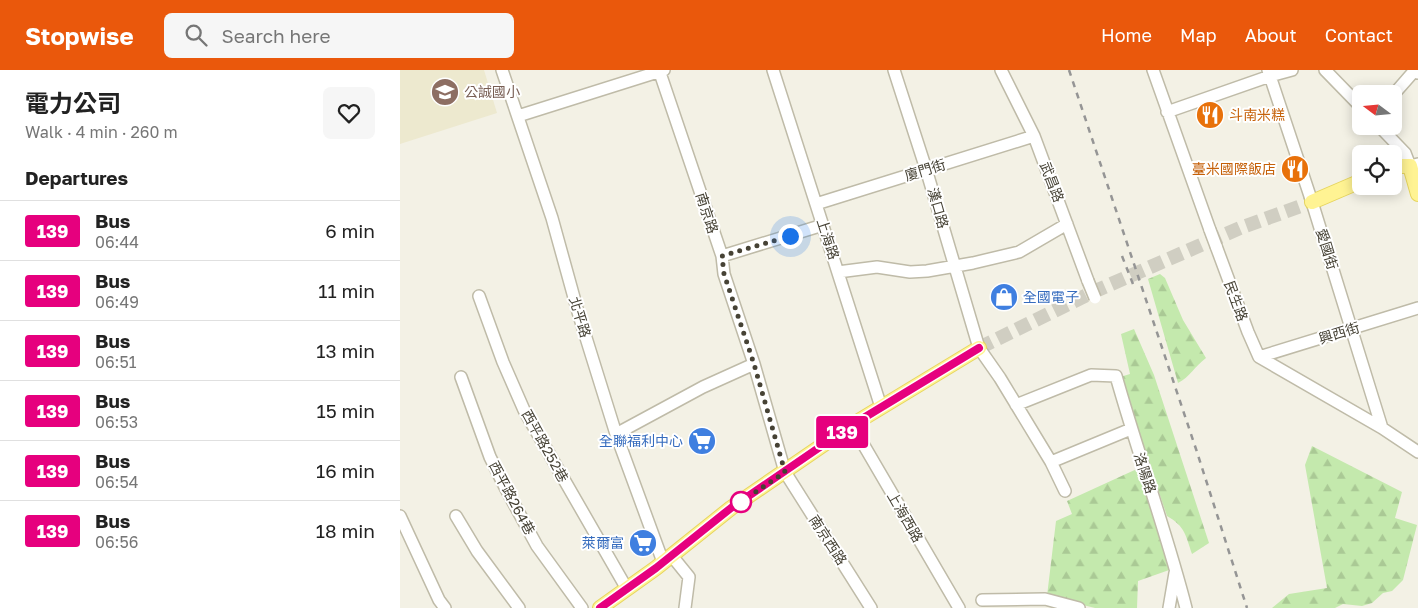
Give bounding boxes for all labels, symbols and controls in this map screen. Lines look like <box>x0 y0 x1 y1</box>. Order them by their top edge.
search box <box>164 13 514 58</box>
text: Stopwise <box>25 21 134 50</box>
icon: search <box>182 21 210 49</box>
text: Search here <box>222 24 330 47</box>
text: Home <box>1101 24 1152 46</box>
text: Map <box>1180 24 1217 46</box>
text: About <box>1245 24 1297 46</box>
text: Contact <box>1325 24 1393 46</box>
school or university icon: 公誠國小 <box>430 77 460 107</box>
place label: 公誠國小 <box>464 83 520 100</box>
north arrow <box>1352 85 1402 135</box>
map controls <box>1352 85 1402 195</box>
button: heart <box>323 87 375 139</box>
text: 電力公司 <box>25 88 121 117</box>
restaurant icon: 斗南米糕 <box>1195 100 1225 130</box>
place label: 斗南米糕 <box>1229 106 1285 123</box>
text: Walk · 4 min · 260 m <box>25 122 178 142</box>
button: locate <box>1352 145 1402 195</box>
restaurant icon: 臺米國際飯店 <box>1280 154 1310 184</box>
street label: 廈門街 <box>902 155 947 184</box>
street label: 武昌路 <box>1037 159 1068 204</box>
place label: 臺米國際飯店 <box>1192 160 1276 177</box>
text: Departures <box>25 166 128 189</box>
street label: 漢口路 <box>925 185 952 230</box>
street label: 南京路 <box>693 190 722 235</box>
text: Bus <box>95 209 130 232</box>
street label: 上海路 <box>814 216 843 261</box>
text: 6 min <box>325 219 375 242</box>
text: 139 <box>37 220 68 242</box>
your location <box>778 224 803 249</box>
street label: 愛國街 <box>1313 226 1342 271</box>
text: 06:44 <box>95 232 139 252</box>
text: Bus <box>95 269 130 292</box>
street label: 民生路 <box>1221 278 1252 323</box>
text: 11 min <box>318 279 375 302</box>
text: 139 <box>37 280 68 302</box>
shop icon: 全國電子 <box>989 282 1019 312</box>
place label: 全國電子 <box>1023 288 1079 305</box>
text: 06:49 <box>95 292 139 312</box>
street label: 北平路 <box>566 294 595 339</box>
street label: 興西街 <box>1316 318 1361 347</box>
text: Bus <box>95 329 130 352</box>
text: 13 min <box>316 339 375 362</box>
text: 139 <box>37 340 68 362</box>
text: 06:51 <box>95 352 136 372</box>
text: Bus <box>95 389 130 412</box>
text: 15 min <box>316 399 375 422</box>
text: 139 <box>37 400 68 422</box>
street label: 西平路252巷 <box>519 406 572 485</box>
text: 06:53 <box>95 412 138 432</box>
line badge: 139 <box>813 416 871 448</box>
text: 139 <box>826 421 858 443</box>
supermarket icon: 全聯福利中心 <box>687 426 717 456</box>
place label: 全聯福利中心 <box>599 432 683 449</box>
text: Bus <box>95 449 130 472</box>
street label: 洛陽路 <box>1131 450 1160 495</box>
street label: 西平路264巷 <box>486 458 539 538</box>
text: 16 min <box>316 459 375 482</box>
text: 139 <box>37 460 68 482</box>
text: 06:54 <box>95 472 138 492</box>
street label: 上海西路 <box>884 488 927 545</box>
unlabelled marker <box>730 491 752 513</box>
text: Bus <box>95 509 130 532</box>
street label: 南京西路 <box>806 512 851 568</box>
text: 18 min <box>316 519 375 542</box>
text: 139 <box>37 520 68 542</box>
supermarket icon: 萊爾富 <box>628 528 658 558</box>
text: 06:56 <box>95 532 138 552</box>
place label: 萊爾富 <box>582 534 624 551</box>

